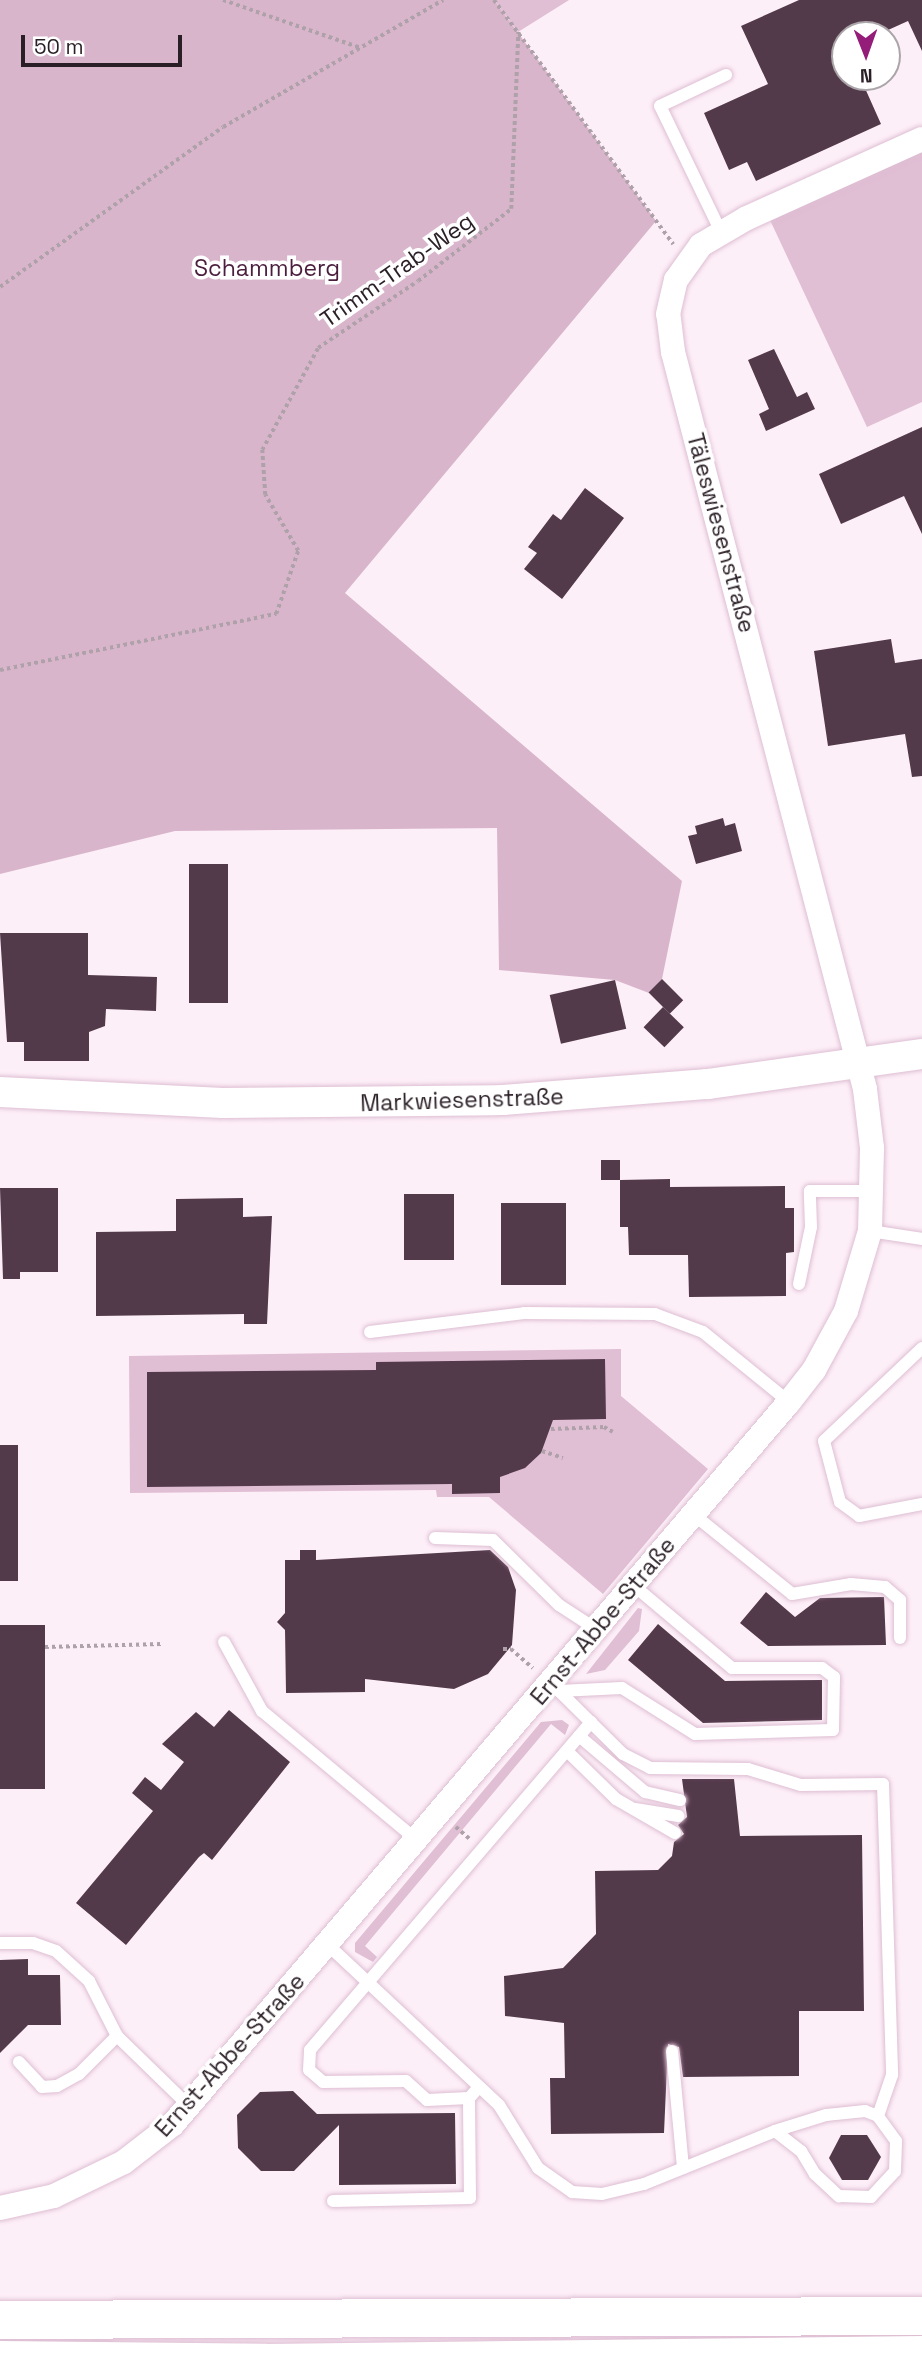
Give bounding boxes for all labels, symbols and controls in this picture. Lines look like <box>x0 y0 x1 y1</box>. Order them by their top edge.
scale bar <box>24 21 186 65</box>
north arrow <box>831 21 901 91</box>
text: 50 m <box>34 33 84 60</box>
text: N <box>860 63 873 88</box>
street label: Trimm-Trab-Weg <box>315 207 479 333</box>
park label: Schammberg <box>194 254 340 282</box>
street label: Täleswiesenstraße <box>681 430 761 636</box>
street label: Markwiesenstraße <box>360 1083 564 1117</box>
street label: Ernst-Abbe-Straße <box>525 1532 681 1710</box>
street label: Ernst-Abbe-Straße <box>149 1968 311 2142</box>

